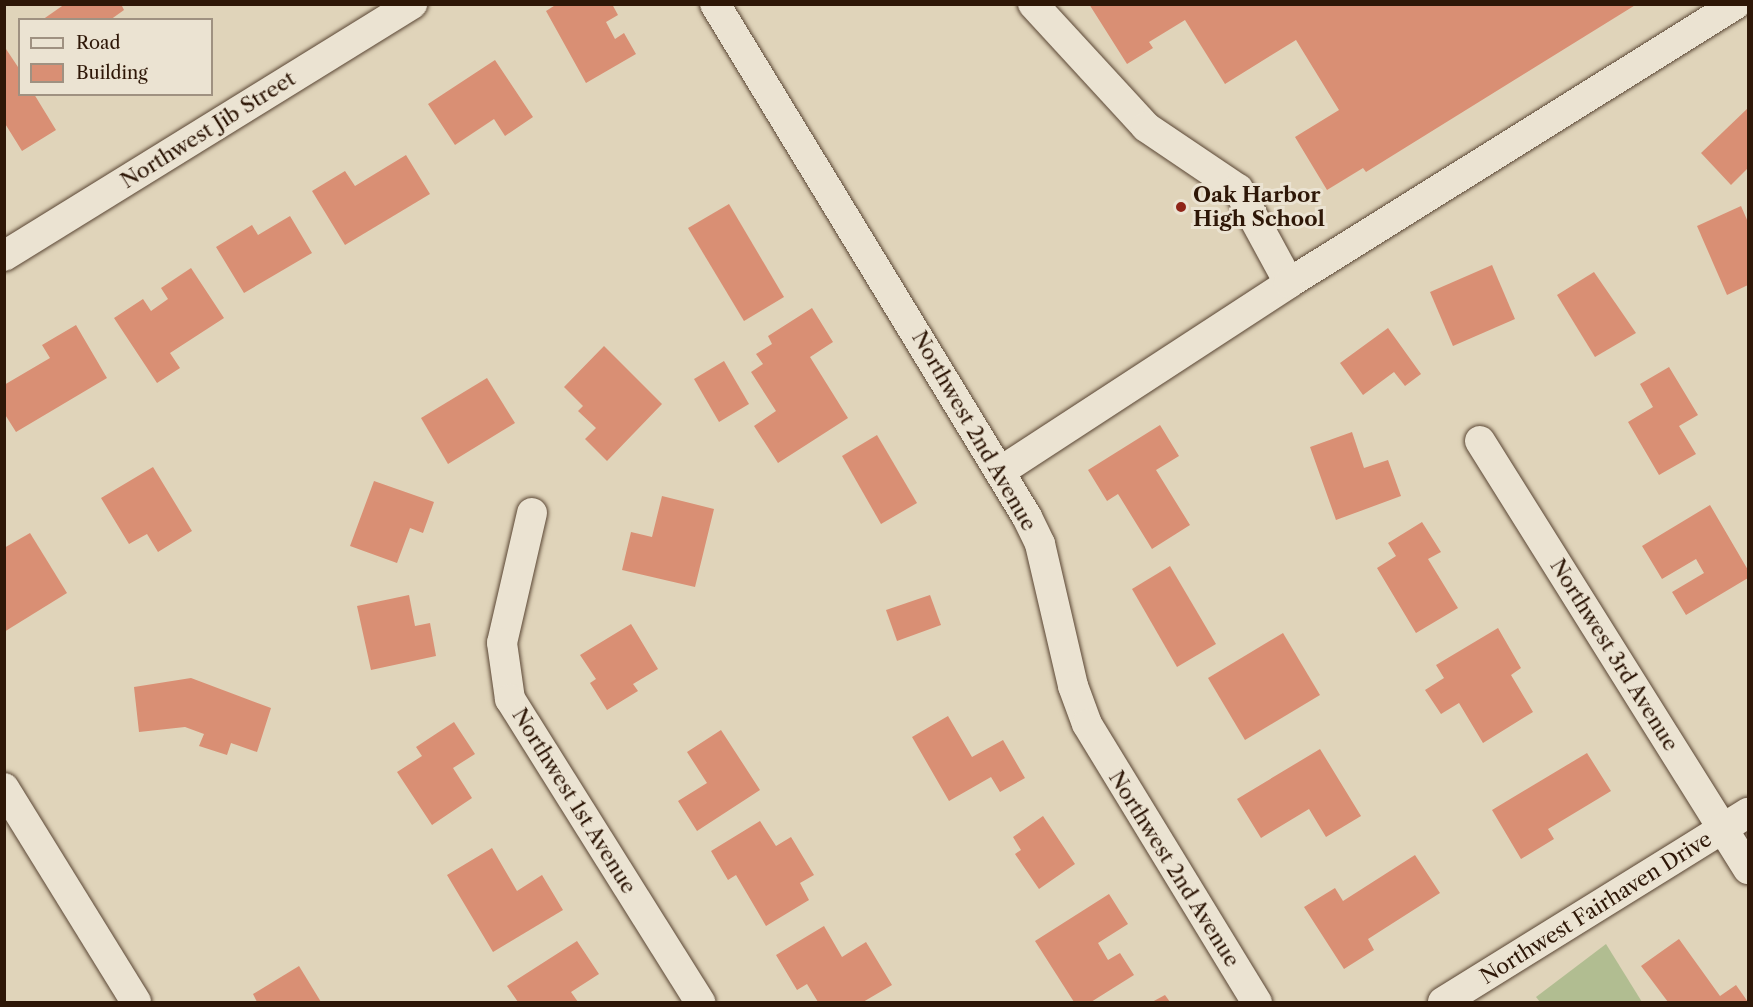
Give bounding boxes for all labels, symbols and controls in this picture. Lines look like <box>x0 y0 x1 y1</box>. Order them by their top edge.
legend <box>18 18 213 96</box>
text: Road <box>76 32 121 54</box>
text: Building <box>76 62 148 84</box>
street label: Northwest Jib Street <box>116 66 300 194</box>
place label: Oak Harbor High School <box>1193 182 1325 232</box>
marker: Oak Harbor High School <box>1174 200 1188 214</box>
street label: Northwest 2nd Avenue <box>906 326 1042 536</box>
street label: Northwest 3rd Avenue <box>1544 554 1684 756</box>
street label: Northwest 1st Avenue <box>506 703 642 899</box>
street label: Northwest 2nd Avenue <box>1103 766 1245 972</box>
street label: Northwest Fairhaven Drive <box>1476 826 1716 990</box>

